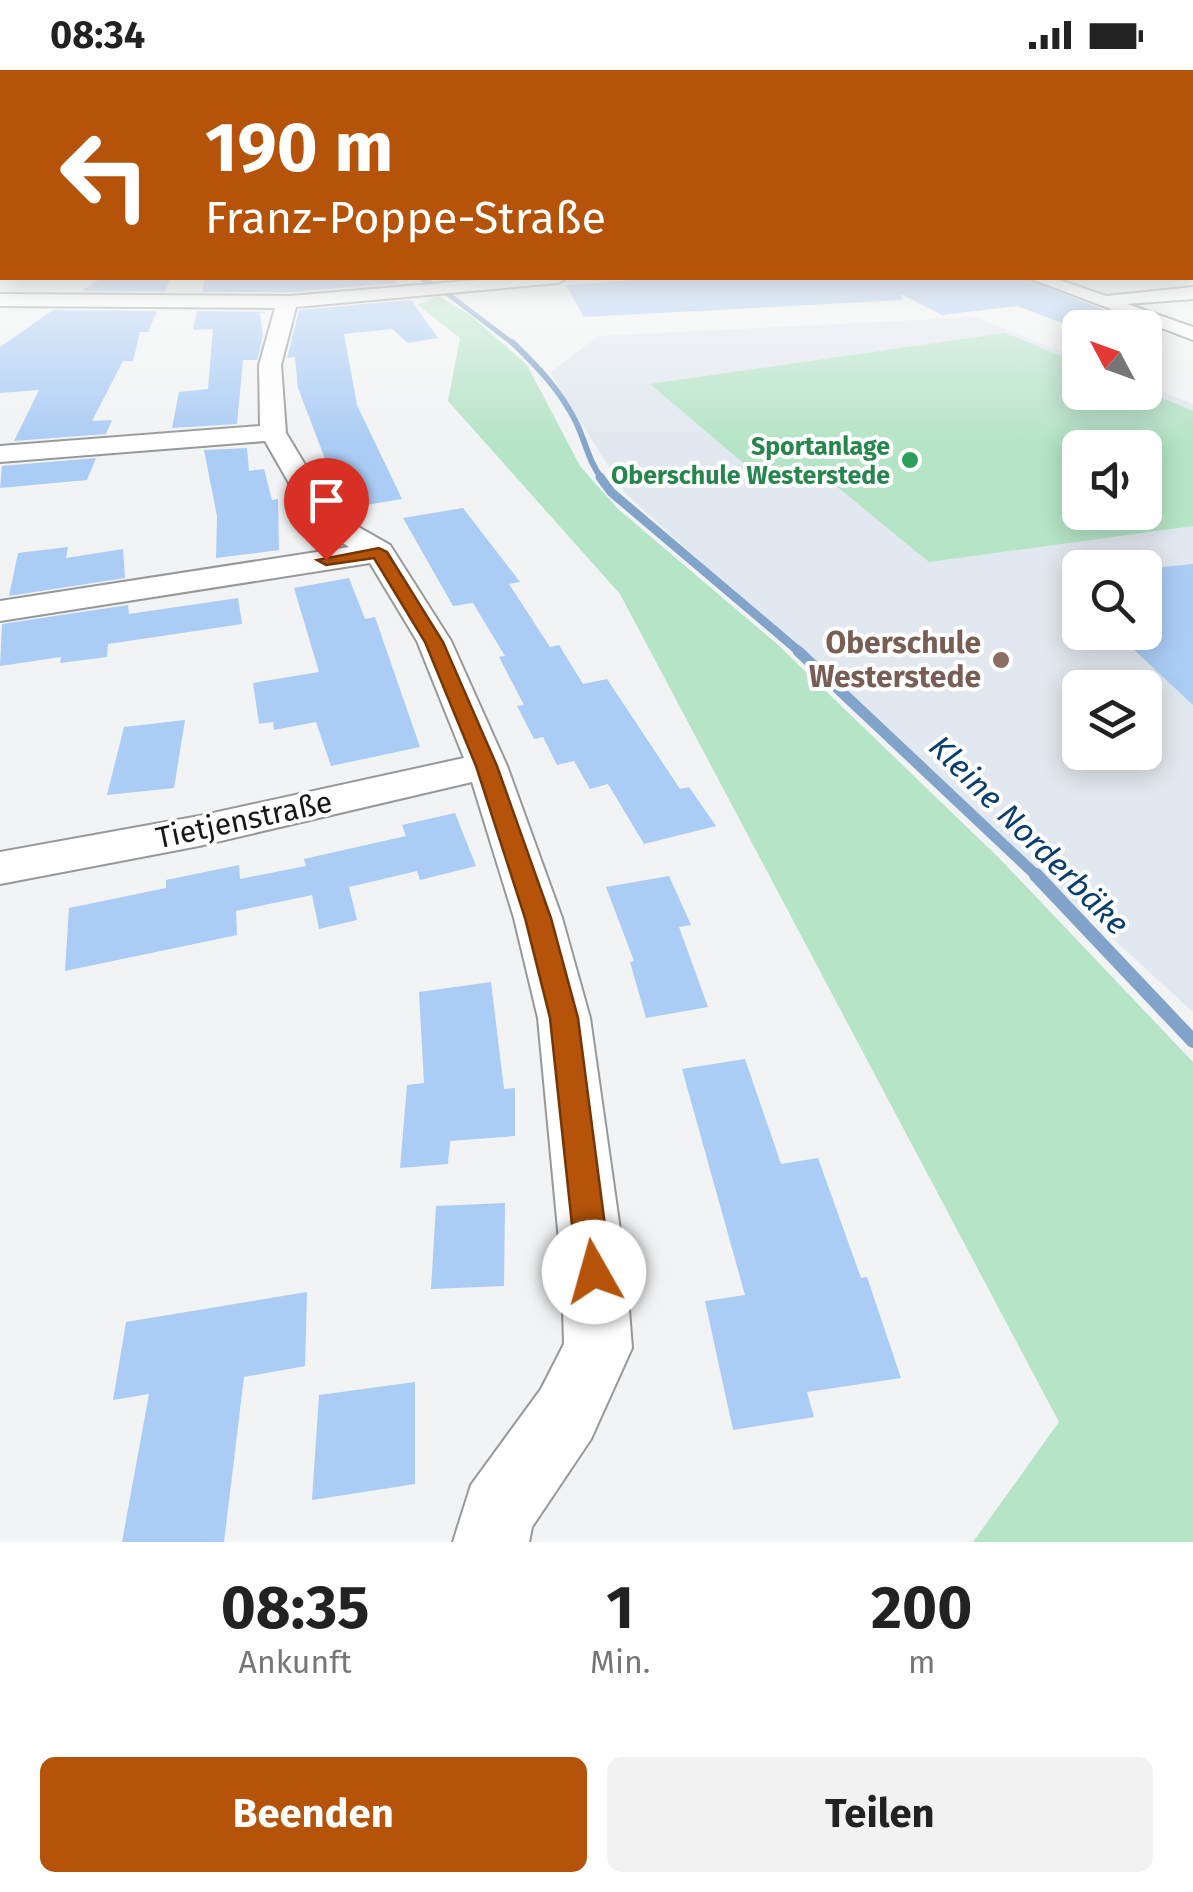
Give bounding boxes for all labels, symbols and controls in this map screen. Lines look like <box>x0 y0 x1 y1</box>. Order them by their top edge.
text: 08:34 <box>50 12 145 58</box>
text: 190 m <box>205 106 393 190</box>
icon: left <box>40 110 170 240</box>
text: Franz-Poppe-Straße <box>205 191 606 245</box>
north arrow <box>1062 310 1162 410</box>
map controls <box>1062 310 1162 770</box>
button: sound <box>1062 430 1162 530</box>
place label: Sportanlage Oberschule Westerstede <box>611 432 890 491</box>
marker: Sportanlage Oberschule Westerstede <box>899 449 921 471</box>
pin <box>284 458 369 561</box>
icon: arrive <box>299 473 354 528</box>
button: search <box>1062 550 1162 650</box>
place label: Oberschule Westerstede <box>809 625 981 695</box>
marker: Oberschule Westerstede <box>990 649 1012 671</box>
button: layers <box>1062 670 1162 770</box>
water label: Kleine Norderbäke <box>921 727 1137 943</box>
street label: Tietjenstraße <box>153 784 335 856</box>
position arrow <box>542 1220 646 1324</box>
text: 08:35 <box>221 1572 369 1644</box>
text: 1 <box>606 1572 634 1644</box>
text: 200 <box>871 1572 972 1644</box>
text: Ankunft <box>239 1643 351 1681</box>
text: Min. <box>590 1643 650 1681</box>
text: m <box>908 1643 935 1681</box>
button: Beenden <box>40 1757 587 1872</box>
button: Teilen <box>607 1757 1153 1872</box>

